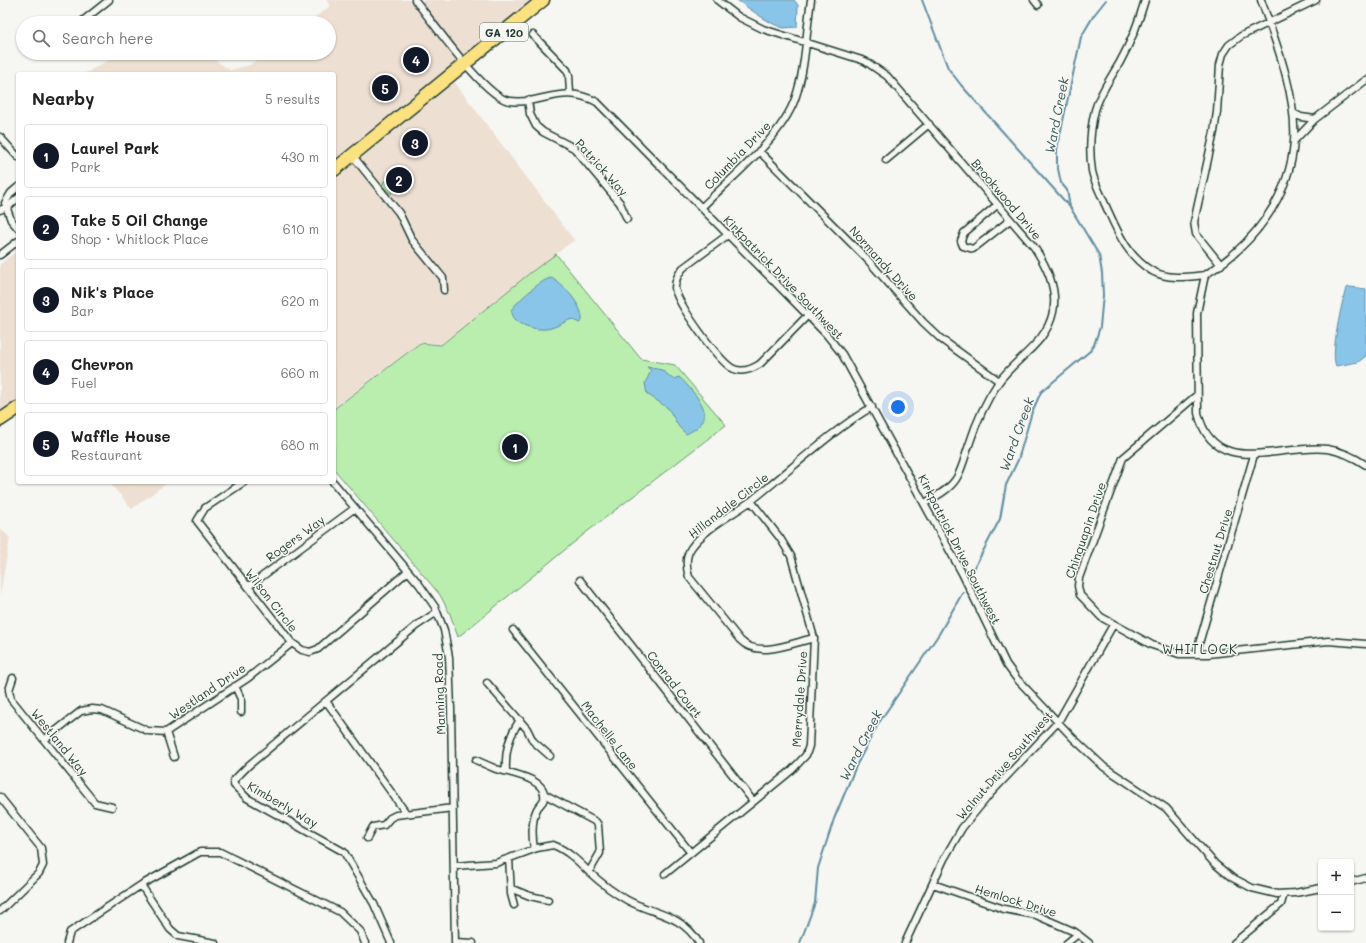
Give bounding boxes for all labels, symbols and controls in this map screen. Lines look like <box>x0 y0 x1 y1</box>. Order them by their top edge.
search box <box>16 16 336 60</box>
road number: GA 120 <box>480 23 528 41</box>
icon: search <box>30 27 52 49</box>
text: Search here <box>62 28 153 48</box>
pin: 4 <box>403 45 429 75</box>
pin: 5 <box>372 73 398 103</box>
water label: Ward Creek <box>1040 74 1072 155</box>
text: Nearby <box>32 87 94 109</box>
text: 5 results <box>265 90 320 107</box>
street label: Columbia Drive <box>700 117 774 193</box>
pin: 3 <box>402 128 428 158</box>
street label: Patrick Way <box>572 135 632 199</box>
text: Laurel Park <box>71 138 159 158</box>
text: 1 <box>43 148 49 165</box>
text: 430 m <box>281 148 319 165</box>
street label: Brookwood Drive <box>968 155 1046 243</box>
text: Park <box>71 158 100 175</box>
pin: 2 <box>386 165 412 195</box>
text: Take 5 Oil Change <box>71 210 208 230</box>
street label: Kirkpatrick Drive Southwest <box>720 212 848 342</box>
text: 2 <box>42 220 50 237</box>
text: 610 m <box>283 220 319 237</box>
street label: Normandy Drive <box>846 222 922 304</box>
text: Shop · Whitlock Place <box>71 230 209 247</box>
text: Nik's Place <box>71 282 154 302</box>
text: 3 <box>42 292 50 309</box>
text: 620 m <box>281 292 319 309</box>
text: Bar <box>71 302 94 319</box>
text: Chevron <box>71 354 133 374</box>
text: 4 <box>42 364 50 381</box>
text: 660 m <box>281 364 319 381</box>
text: Fuel <box>71 374 97 391</box>
water label: Ward Creek <box>995 394 1038 473</box>
your location <box>888 397 908 417</box>
text: Waffle House <box>71 426 171 446</box>
pin: 1 <box>502 432 528 462</box>
text: 5 <box>42 436 50 453</box>
text: 680 m <box>281 436 319 453</box>
text: Restaurant <box>71 446 142 463</box>
street label: Hillandale Circle <box>685 469 771 541</box>
street label: Kirkpatrick Drive Southwest <box>915 471 1005 627</box>
street label: Chinquapin Drive <box>1061 480 1109 580</box>
street label: Chestnut Drive <box>1194 507 1236 595</box>
street label: Rogers Way <box>262 511 328 565</box>
street label: Wilson Circle <box>242 565 302 635</box>
district label: WHITLOCK <box>1162 640 1238 657</box>
street label: Conrad Court <box>644 647 706 721</box>
street label: Merrydale Drive <box>788 650 810 748</box>
street label: Manning Road <box>430 653 448 735</box>
street label: Westland Drive <box>165 659 249 723</box>
street label: Machelle Lane <box>578 697 642 773</box>
street label: Westland Way <box>28 705 92 779</box>
water label: Ward Creek <box>835 706 886 783</box>
street label: Walnut Drive Southwest <box>952 707 1056 823</box>
street label: Kimberly Way <box>245 777 321 831</box>
map controls <box>1318 859 1354 931</box>
button: + <box>1318 859 1354 895</box>
street label: Hemlock Drive <box>973 880 1059 920</box>
button: − <box>1318 895 1354 931</box>

